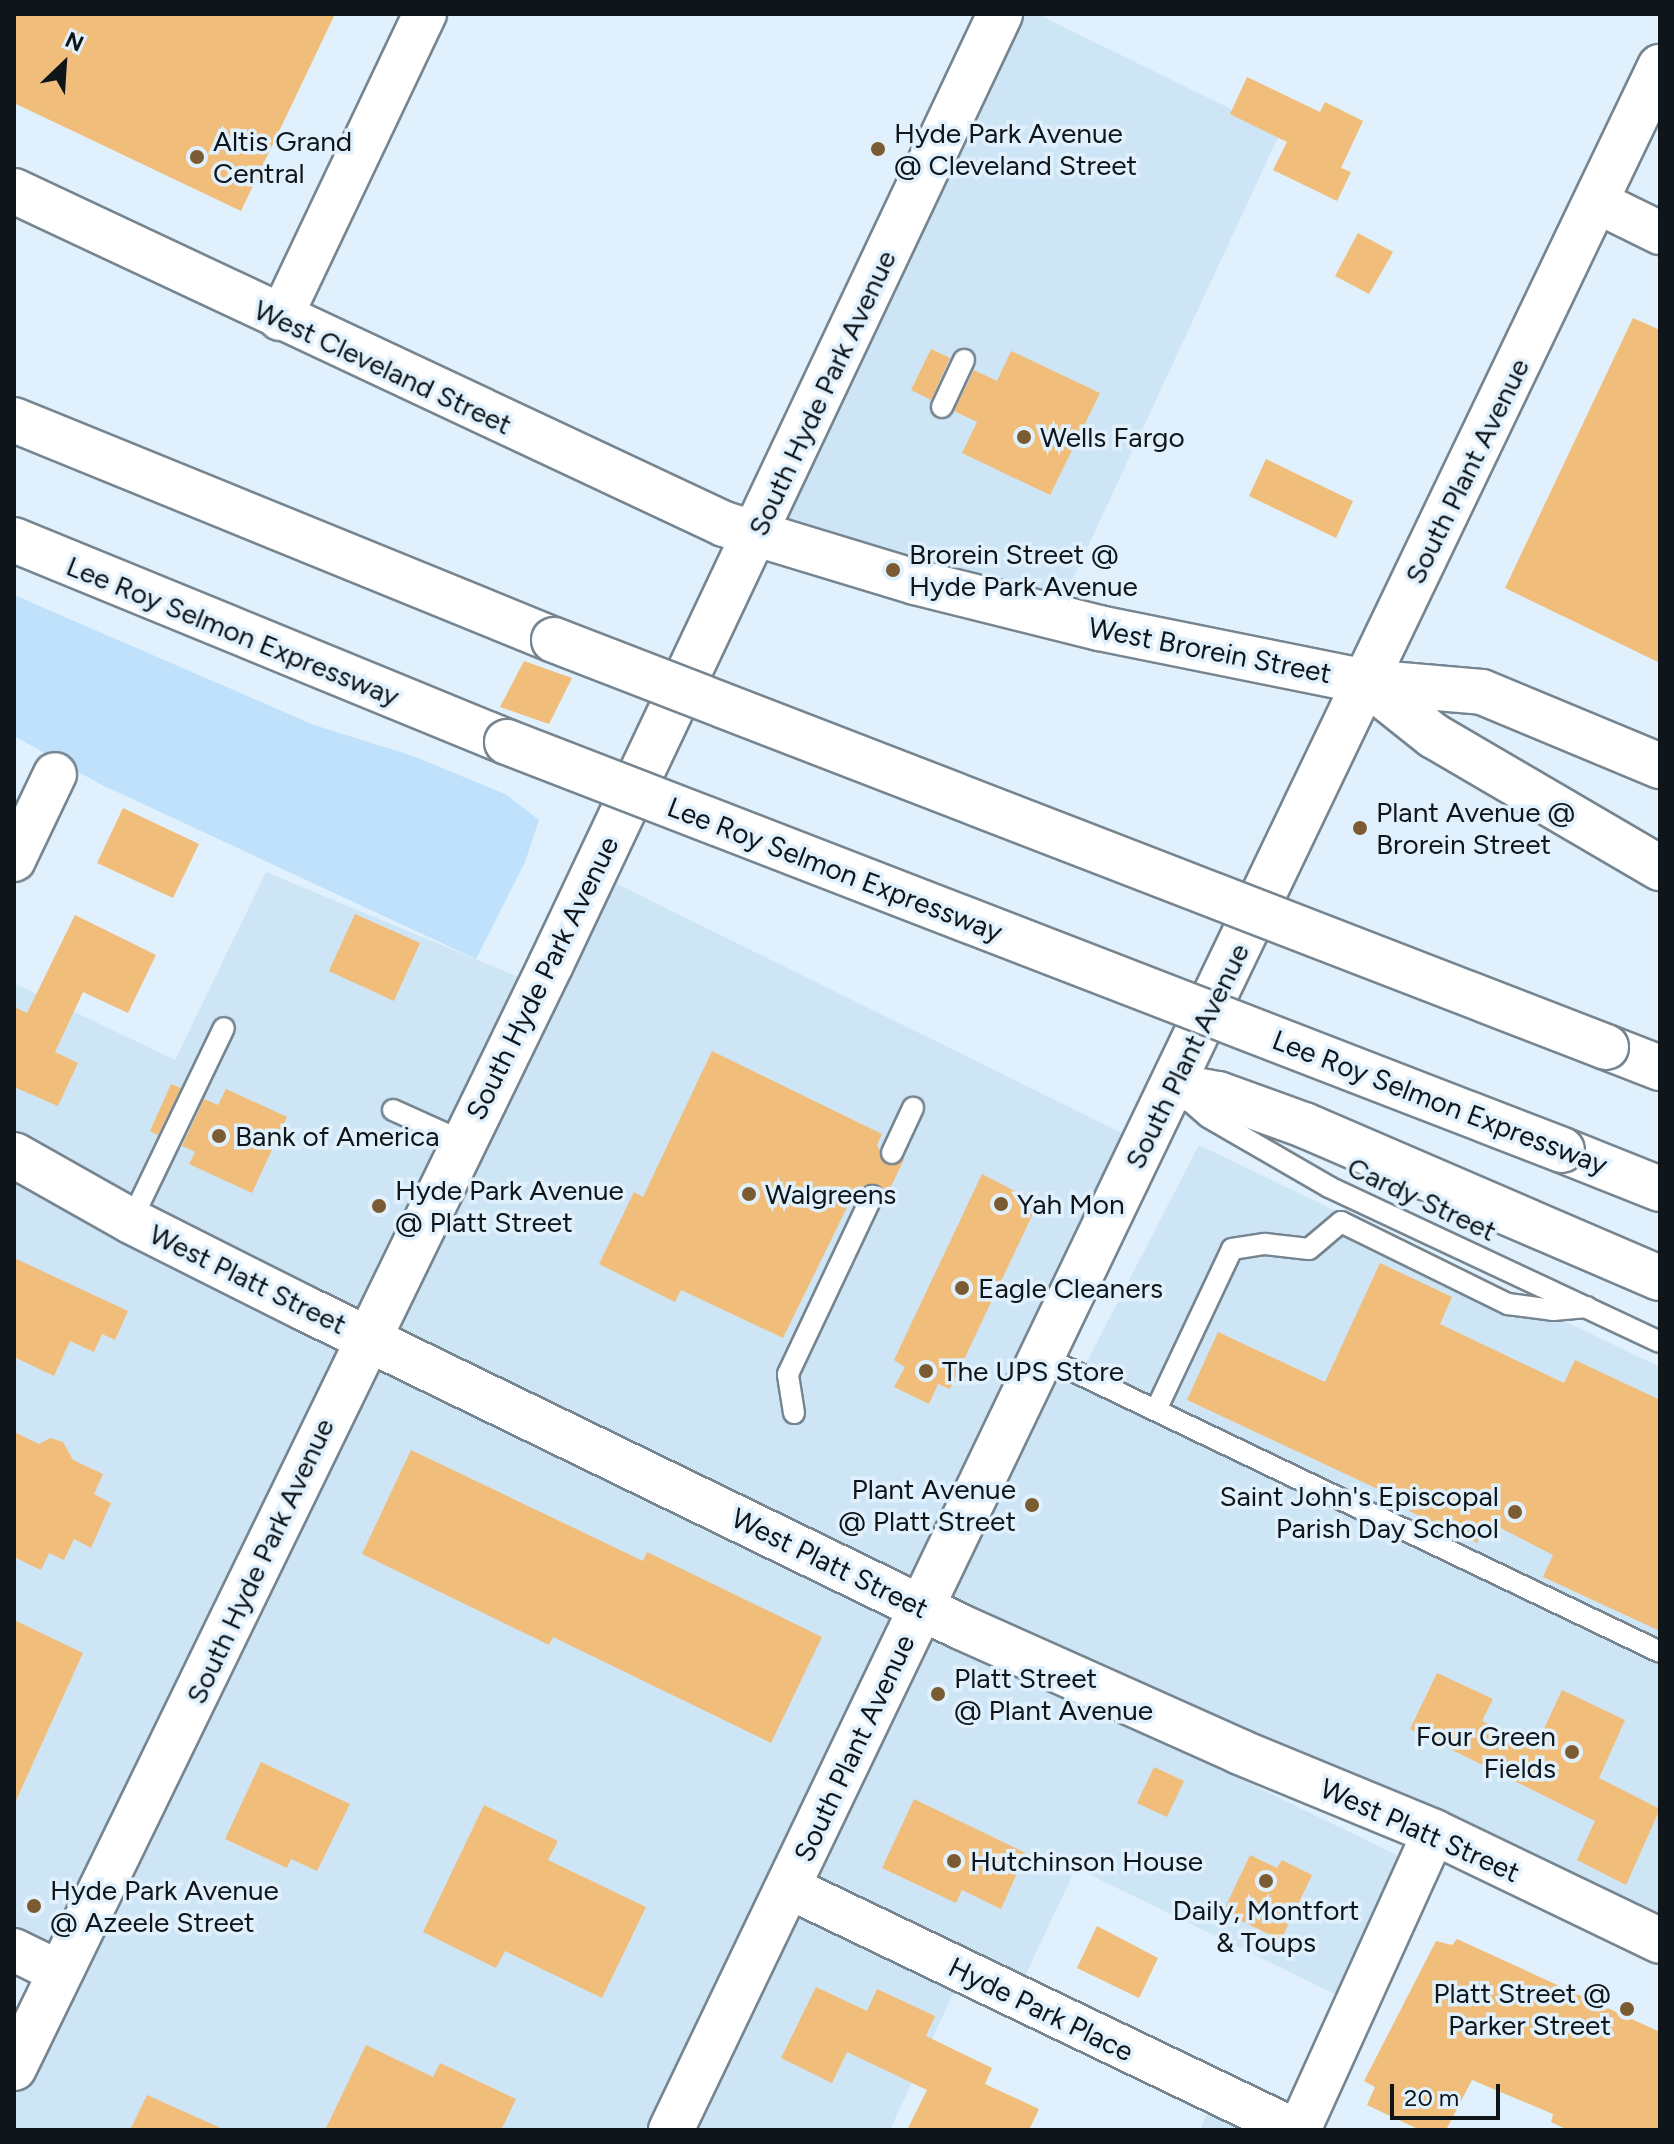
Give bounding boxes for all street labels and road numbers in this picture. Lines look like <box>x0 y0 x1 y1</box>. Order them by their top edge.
street label: South Hyde Park Avenue <box>741 245 903 541</box>
street label: West Cleveland Street <box>249 293 517 441</box>
street label: South Plant Avenue <box>1398 353 1536 589</box>
street label: Lee Roy Selmon Expressway <box>62 549 404 713</box>
street label: West Brorein Street <box>1086 610 1334 690</box>
street label: Lee Roy Selmon Expressway <box>663 790 1007 948</box>
street label: South Hyde Park Avenue <box>459 831 625 1125</box>
street label: South Plant Avenue <box>1118 938 1256 1174</box>
street label: Lee Roy Selmon Expressway <box>1268 1023 1612 1181</box>
street label: Cardy Street <box>1342 1150 1502 1248</box>
street label: West Platt Street <box>144 1217 352 1341</box>
street label: South Hyde Park Avenue <box>179 1413 341 1709</box>
street label: West Platt Street <box>726 1501 934 1625</box>
street label: South Plant Avenue <box>787 1629 921 1867</box>
street label: West Platt Street <box>1315 1771 1525 1889</box>
street label: Hyde Park Place <box>943 1950 1139 2068</box>

